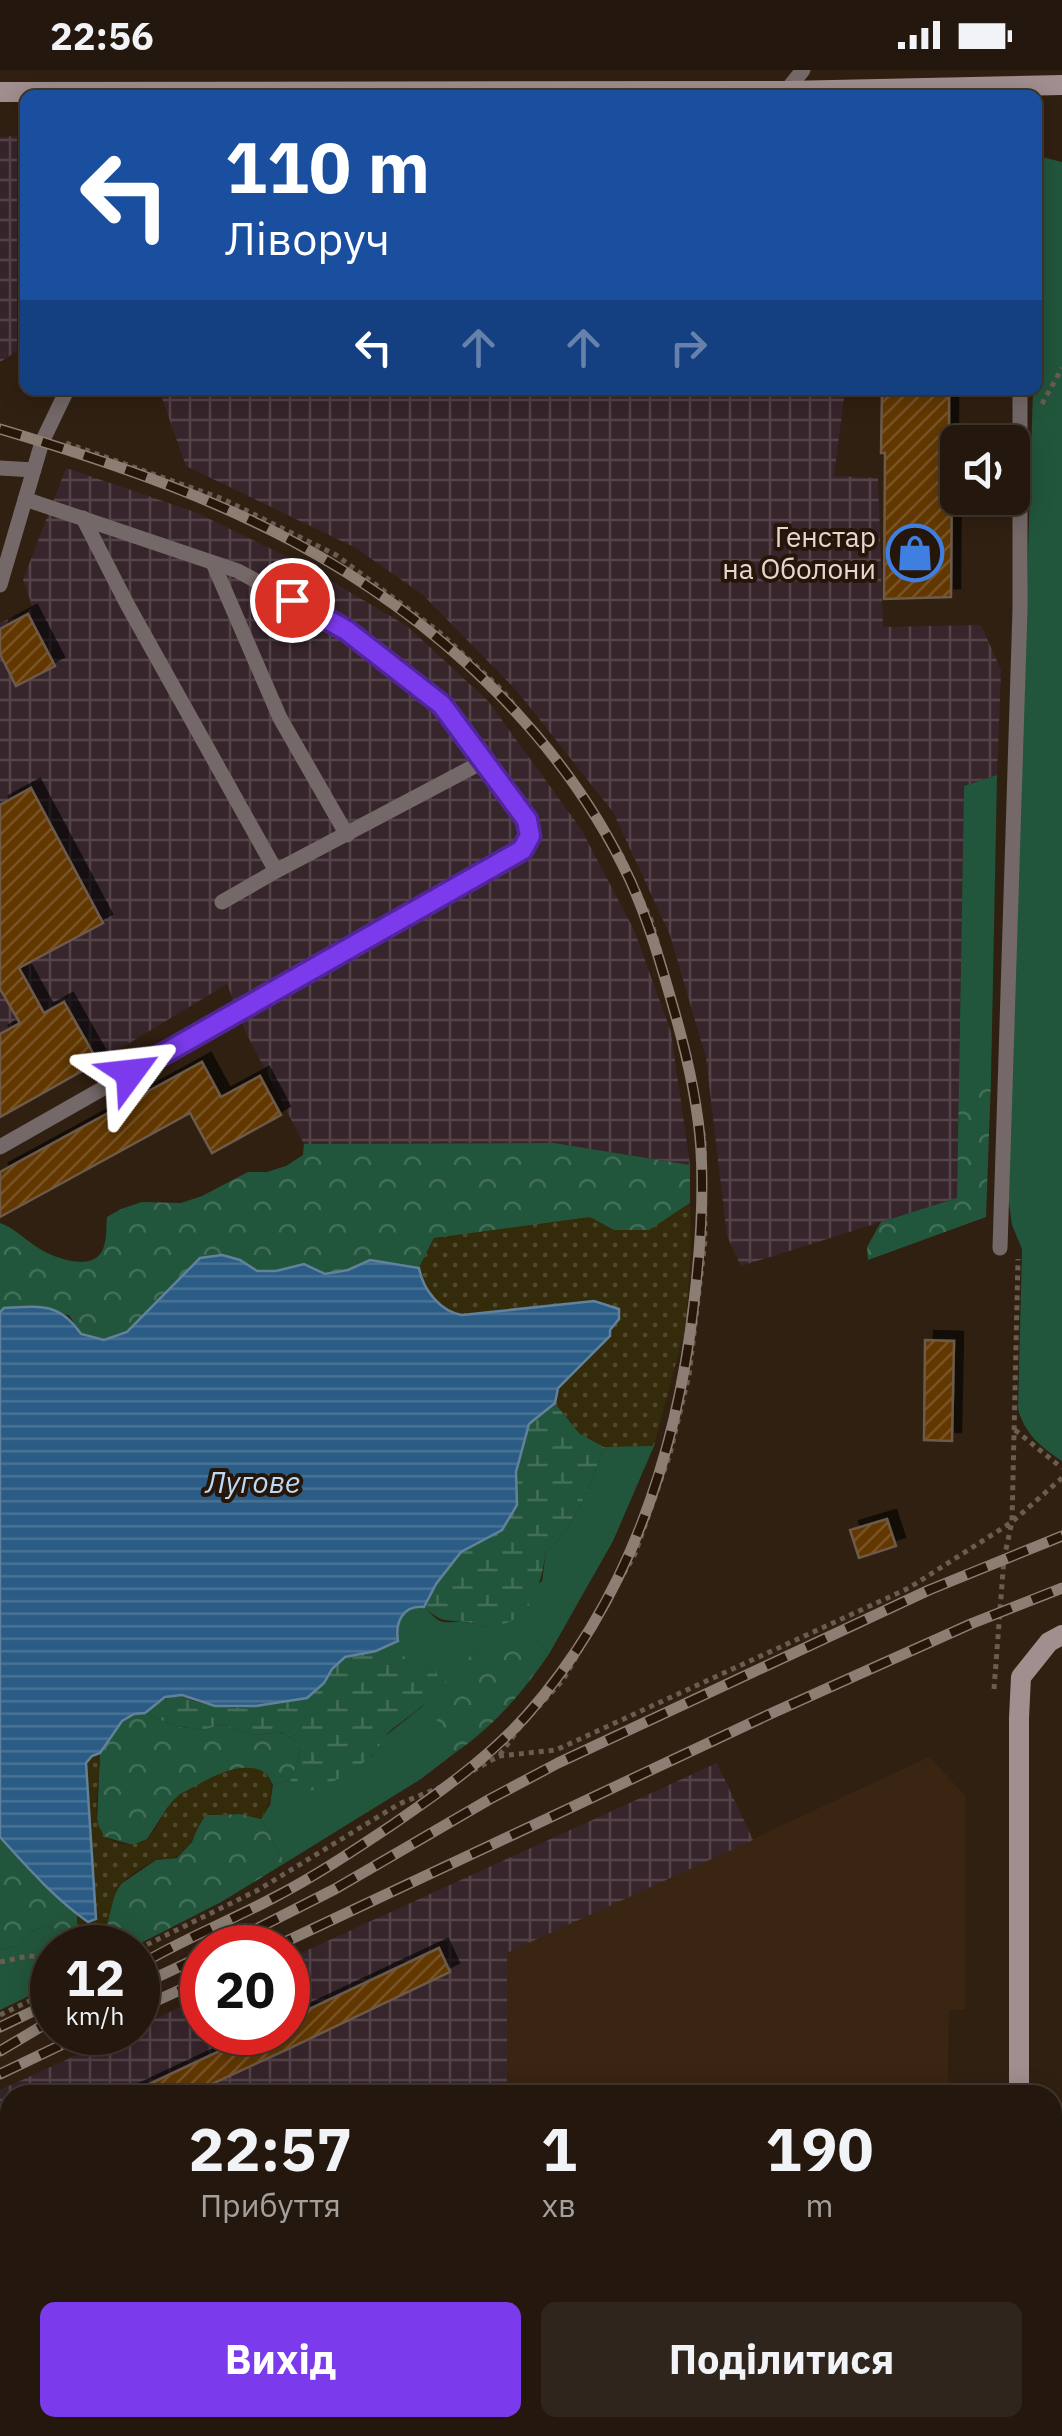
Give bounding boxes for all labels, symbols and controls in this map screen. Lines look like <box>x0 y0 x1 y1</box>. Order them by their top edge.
text: 22:56 <box>50 11 154 60</box>
text: 110 m <box>225 121 430 212</box>
icon: left <box>60 130 190 260</box>
text: Ліворуч <box>225 209 390 267</box>
icon: left <box>346 320 401 375</box>
icon: ahead <box>451 320 506 375</box>
icon: ahead <box>556 320 611 375</box>
icon: right <box>661 320 716 375</box>
map controls <box>940 425 1030 515</box>
button: sound <box>940 425 1030 515</box>
place label: Генстар на Оболони <box>722 518 876 587</box>
shop icon: Генстар на Оболони <box>885 523 945 583</box>
pin <box>250 558 335 643</box>
icon: arrive <box>265 573 320 628</box>
position arrow <box>78 1021 182 1125</box>
water label: Лугове <box>204 1462 300 1501</box>
speed limit sign: 20 <box>180 1925 310 2055</box>
text: 12 <box>65 1945 125 2010</box>
text: km/h <box>66 1999 124 2032</box>
text: 22:57 <box>189 2109 352 2188</box>
text: 1 <box>541 2109 577 2188</box>
text: 190 <box>765 2109 873 2188</box>
text: Прибуття <box>200 2184 341 2226</box>
text: хв <box>542 2184 576 2226</box>
text: m <box>805 2184 833 2226</box>
button: Вихід <box>40 2302 521 2417</box>
button: Поділитися <box>541 2302 1022 2417</box>

